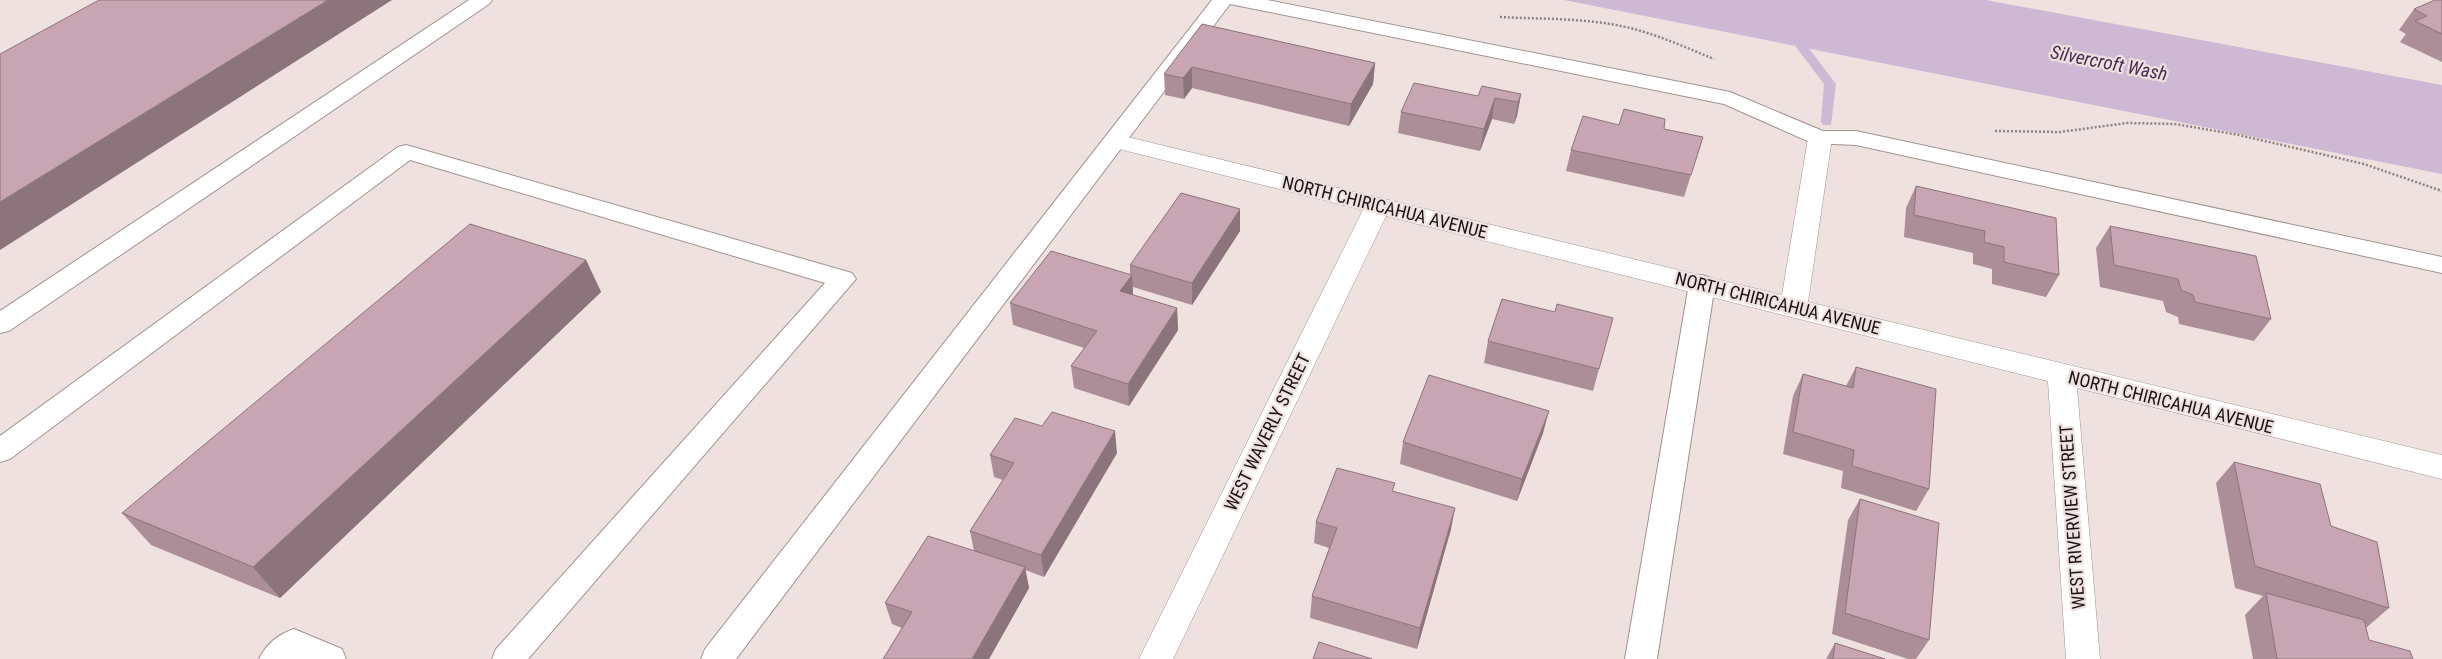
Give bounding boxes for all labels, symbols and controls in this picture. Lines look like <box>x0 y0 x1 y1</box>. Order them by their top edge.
water label: Silvercroft Wash <box>2049 40 2169 86</box>
street label: NORTH CHIRICAHUA AVENUE <box>1280 171 1490 243</box>
street label: NORTH CHIRICAHUA AVENUE <box>1673 267 1883 339</box>
street label: WEST WAVERLY STREET <box>1220 350 1314 514</box>
street label: NORTH CHIRICAHUA AVENUE <box>2066 366 2276 438</box>
street label: WEST RIVERVIEW STREET <box>2055 424 2089 610</box>

